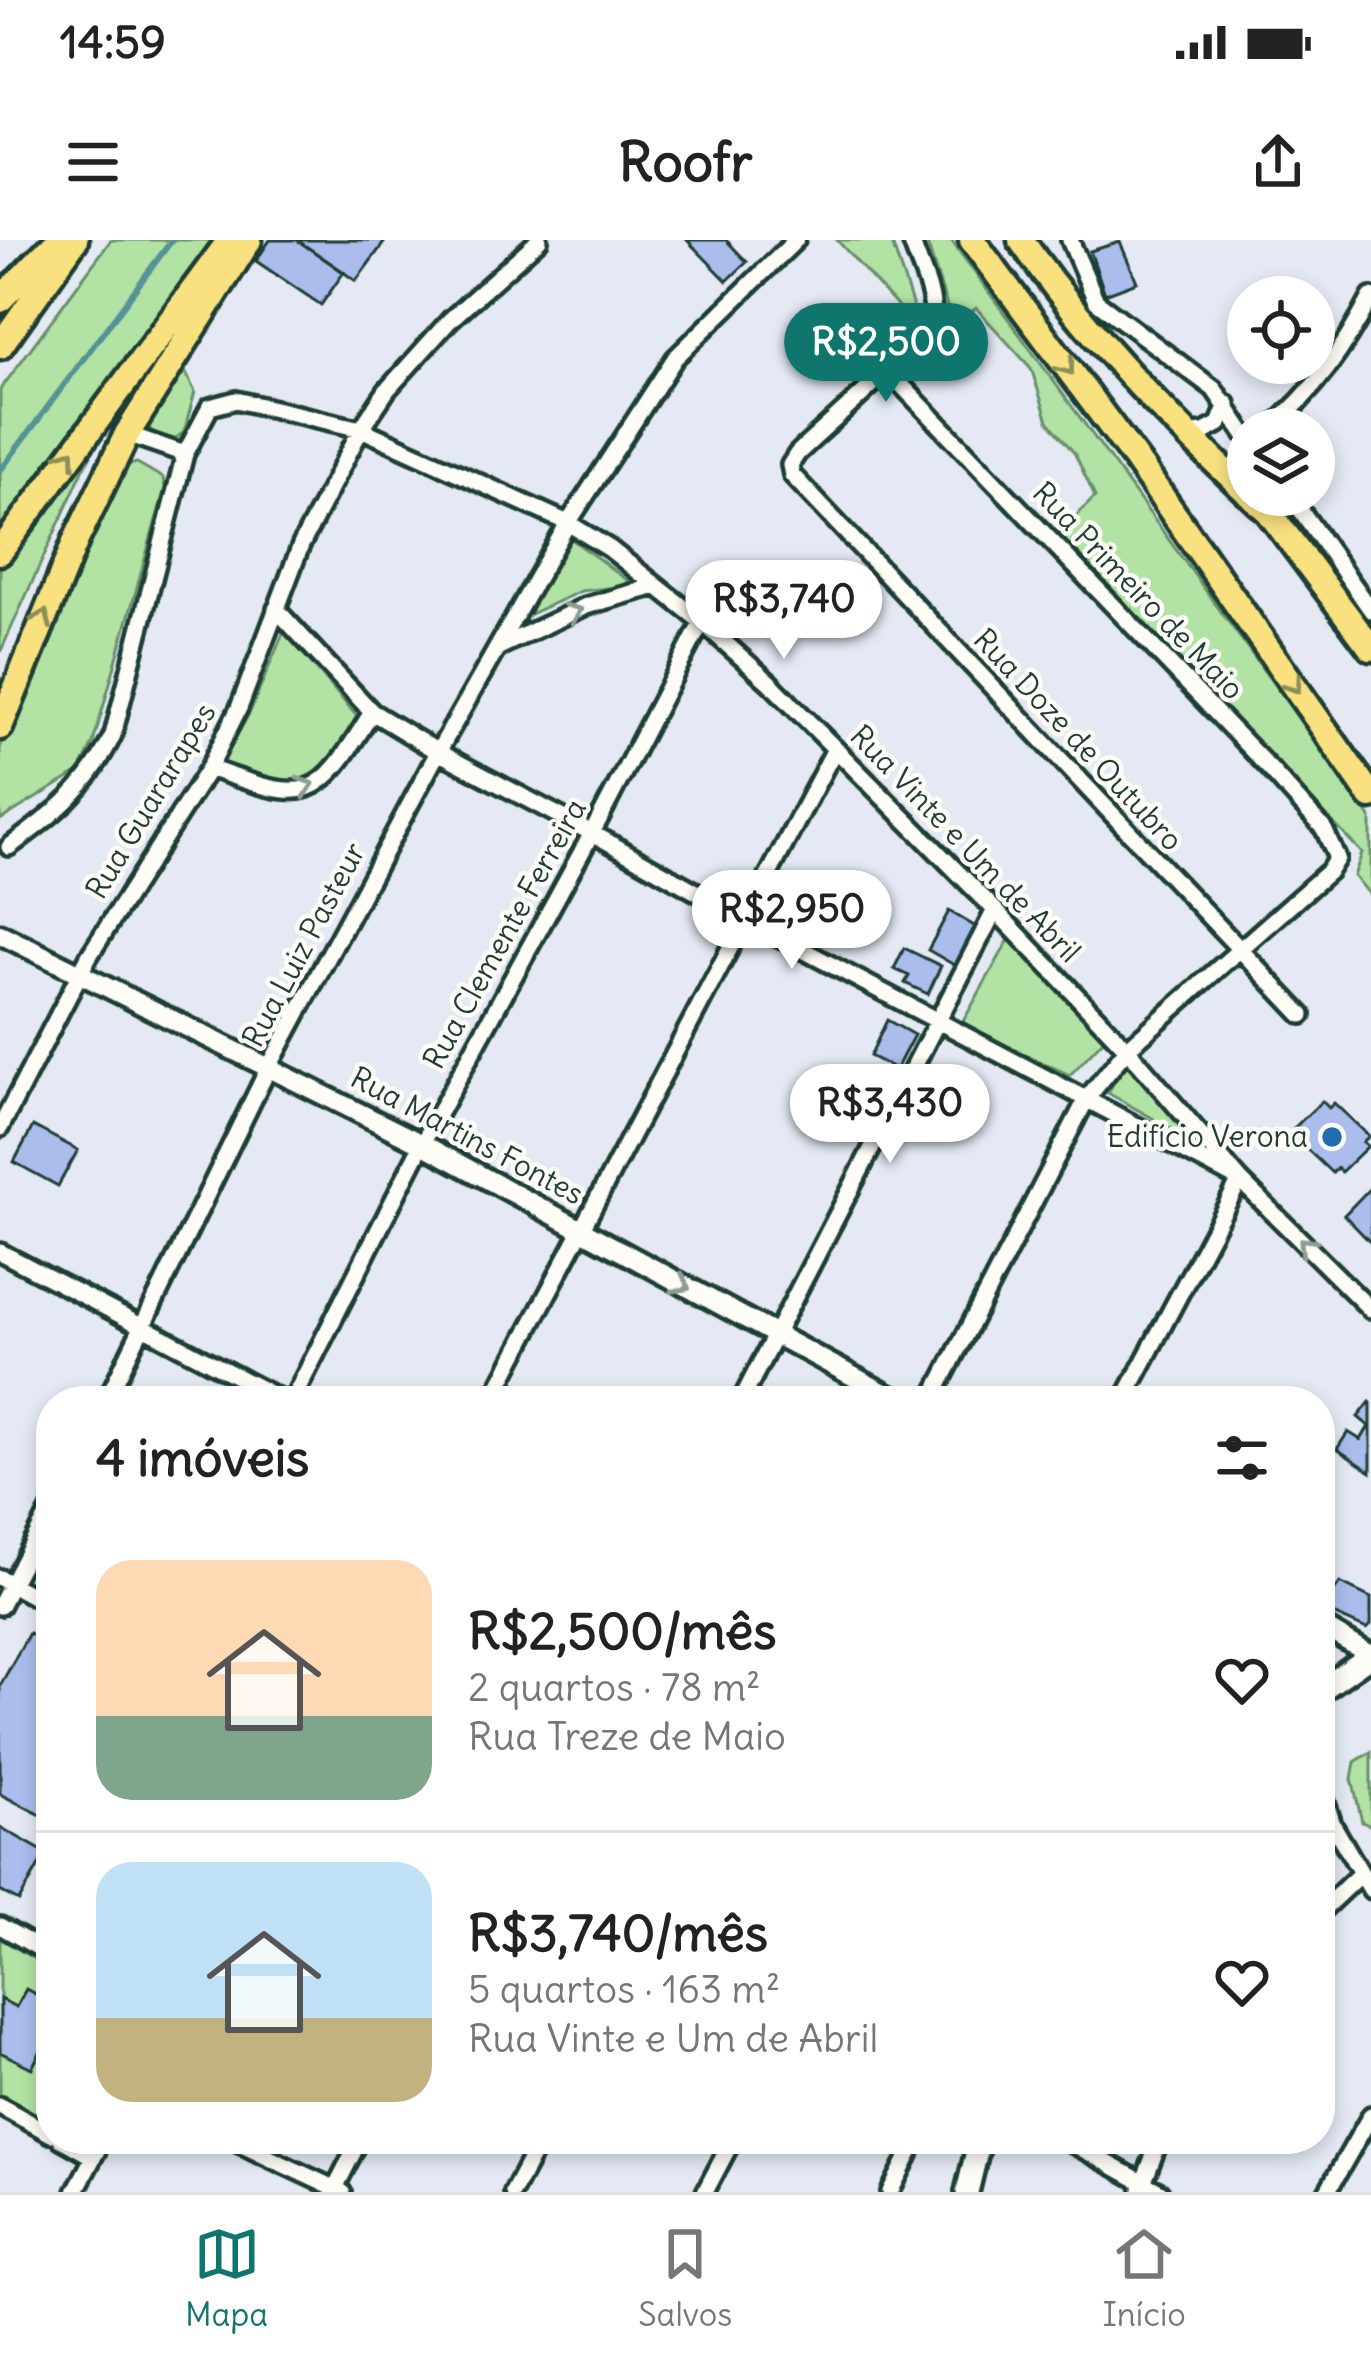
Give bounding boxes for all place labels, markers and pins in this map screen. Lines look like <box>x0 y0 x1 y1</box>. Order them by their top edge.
pin: R$2,500 <box>775 303 997 405</box>
pin: R$3,740 <box>673 560 895 662</box>
pin: R$2,950 <box>681 870 903 972</box>
pin: R$3,430 <box>779 1064 1001 1166</box>
place label: Edifício Verona <box>1107 1117 1308 1155</box>
marker: Edifício Verona <box>1319 1124 1345 1150</box>

